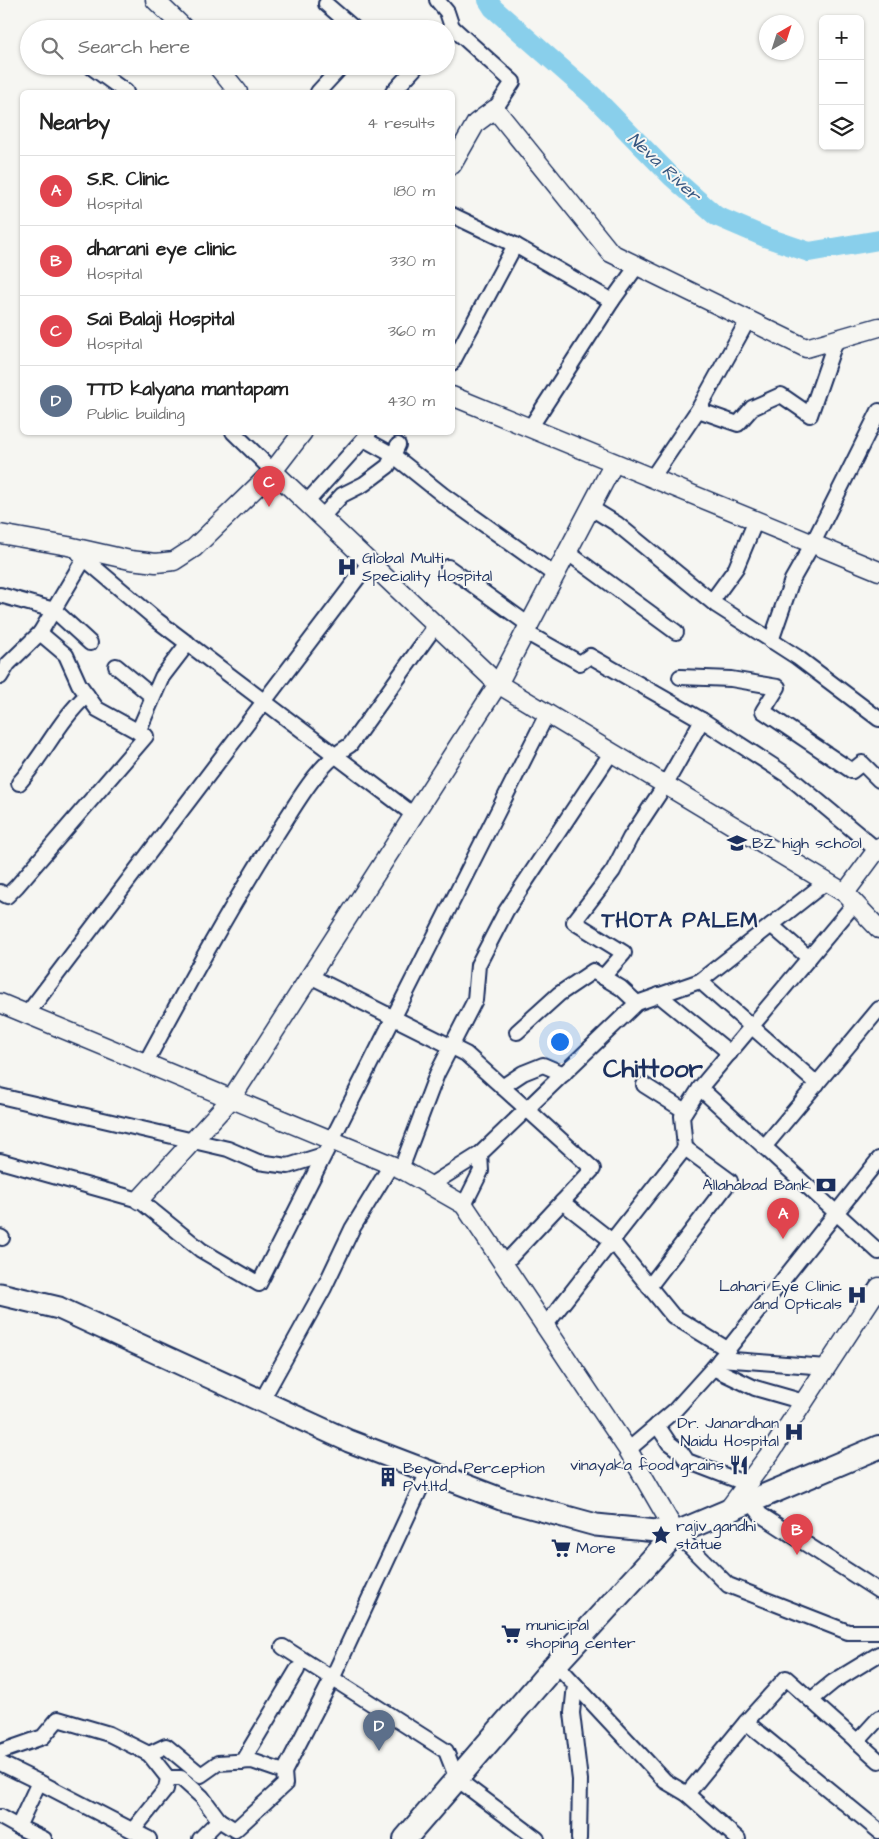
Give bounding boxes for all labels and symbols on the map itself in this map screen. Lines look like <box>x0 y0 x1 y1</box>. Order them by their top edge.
north arrow <box>759 15 804 60</box>
water label: Neva River <box>622 127 707 209</box>
pin: C <box>253 466 285 507</box>
place label: Global Multi Speciality Hospital <box>362 547 492 588</box>
hospital icon: Global Multi Speciality Hospital <box>336 556 358 578</box>
school or university icon: BZ high school <box>726 832 748 854</box>
place label: BZ high school <box>752 832 862 855</box>
district label: THOTA PALEM <box>601 906 759 935</box>
your location <box>547 1029 573 1055</box>
district label: Chittoor <box>603 1051 704 1087</box>
place label: Allahabad Bank <box>702 1174 811 1196</box>
bank icon: Allahabad Bank <box>815 1174 837 1196</box>
pin: A <box>767 1198 799 1239</box>
place label: Lahari Eye Clinic and Opticals <box>719 1275 842 1315</box>
hospital icon: Lahari Eye Clinic and Opticals <box>846 1284 868 1306</box>
place label: Dr. Janardhan Naidu Hospital <box>677 1412 779 1452</box>
hospital icon: Dr. Janardhan Naidu Hospital <box>783 1421 805 1443</box>
place label: vinayaka food grains <box>570 1454 724 1477</box>
restaurant icon: vinayaka food grains <box>728 1454 750 1476</box>
place label: Beyond Perception Pvt.ltd <box>403 1457 545 1497</box>
building icon: Beyond Perception Pvt.ltd <box>377 1466 399 1488</box>
pin: B <box>781 1514 813 1555</box>
place label: rajiv gandhi statue <box>676 1515 756 1555</box>
place icon: rajiv gandhi statue <box>650 1524 672 1546</box>
supermarket icon: More <box>550 1537 572 1559</box>
place label: More <box>576 1537 616 1559</box>
place label: municipal shoping center <box>526 1614 636 1655</box>
supermarket icon: municipal shoping center <box>500 1623 522 1645</box>
pin: D <box>363 1710 395 1751</box>

